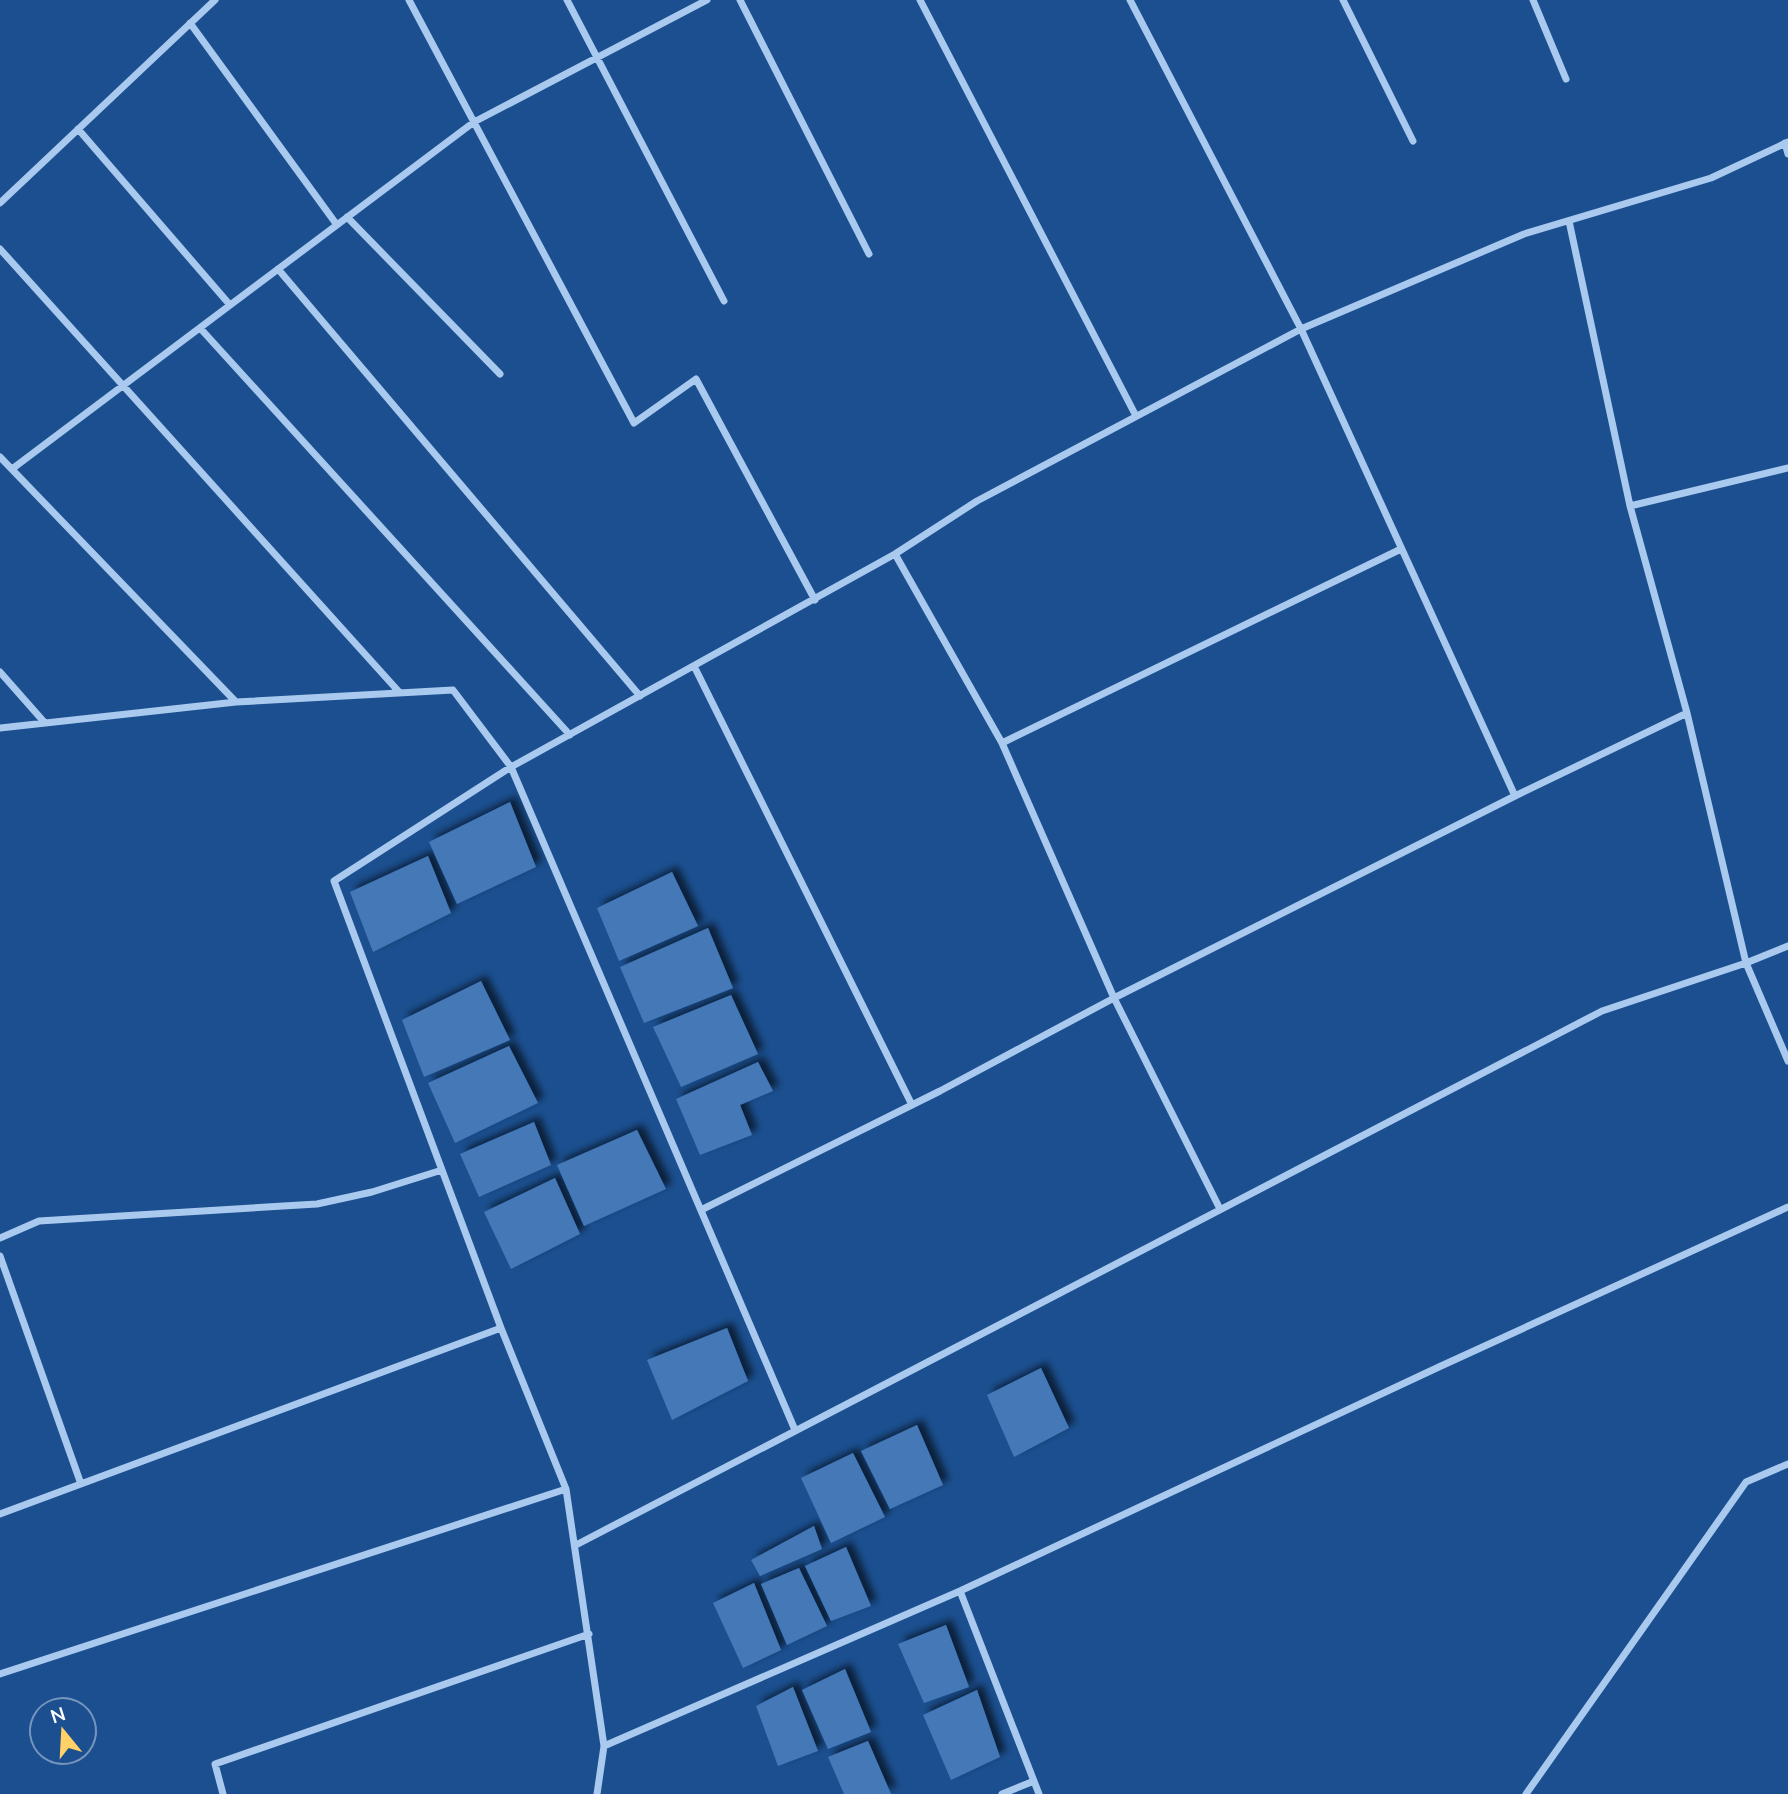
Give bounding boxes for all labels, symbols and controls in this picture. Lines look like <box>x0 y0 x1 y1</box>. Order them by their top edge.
north arrow <box>28 1696 98 1766</box>
text: N <box>47 1701 69 1730</box>

